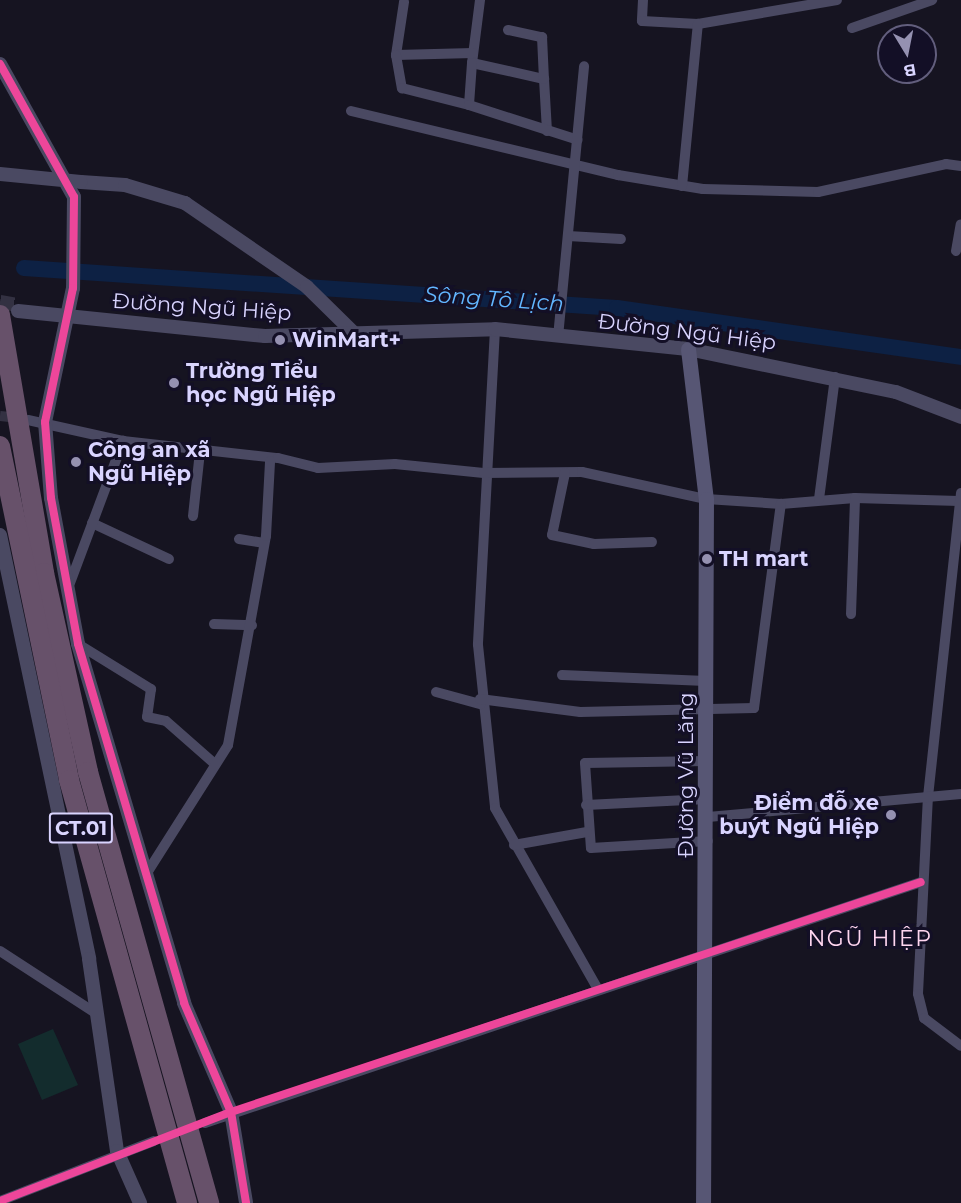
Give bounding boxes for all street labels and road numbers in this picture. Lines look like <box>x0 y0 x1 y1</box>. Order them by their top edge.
street label: Đường Ngũ Hiệp <box>112 288 292 326</box>
street label: Đường Ngũ Hiệp <box>597 309 777 355</box>
street label: Đường Vũ Lăng <box>673 692 699 858</box>
road number: CT.01 <box>48 811 114 845</box>

